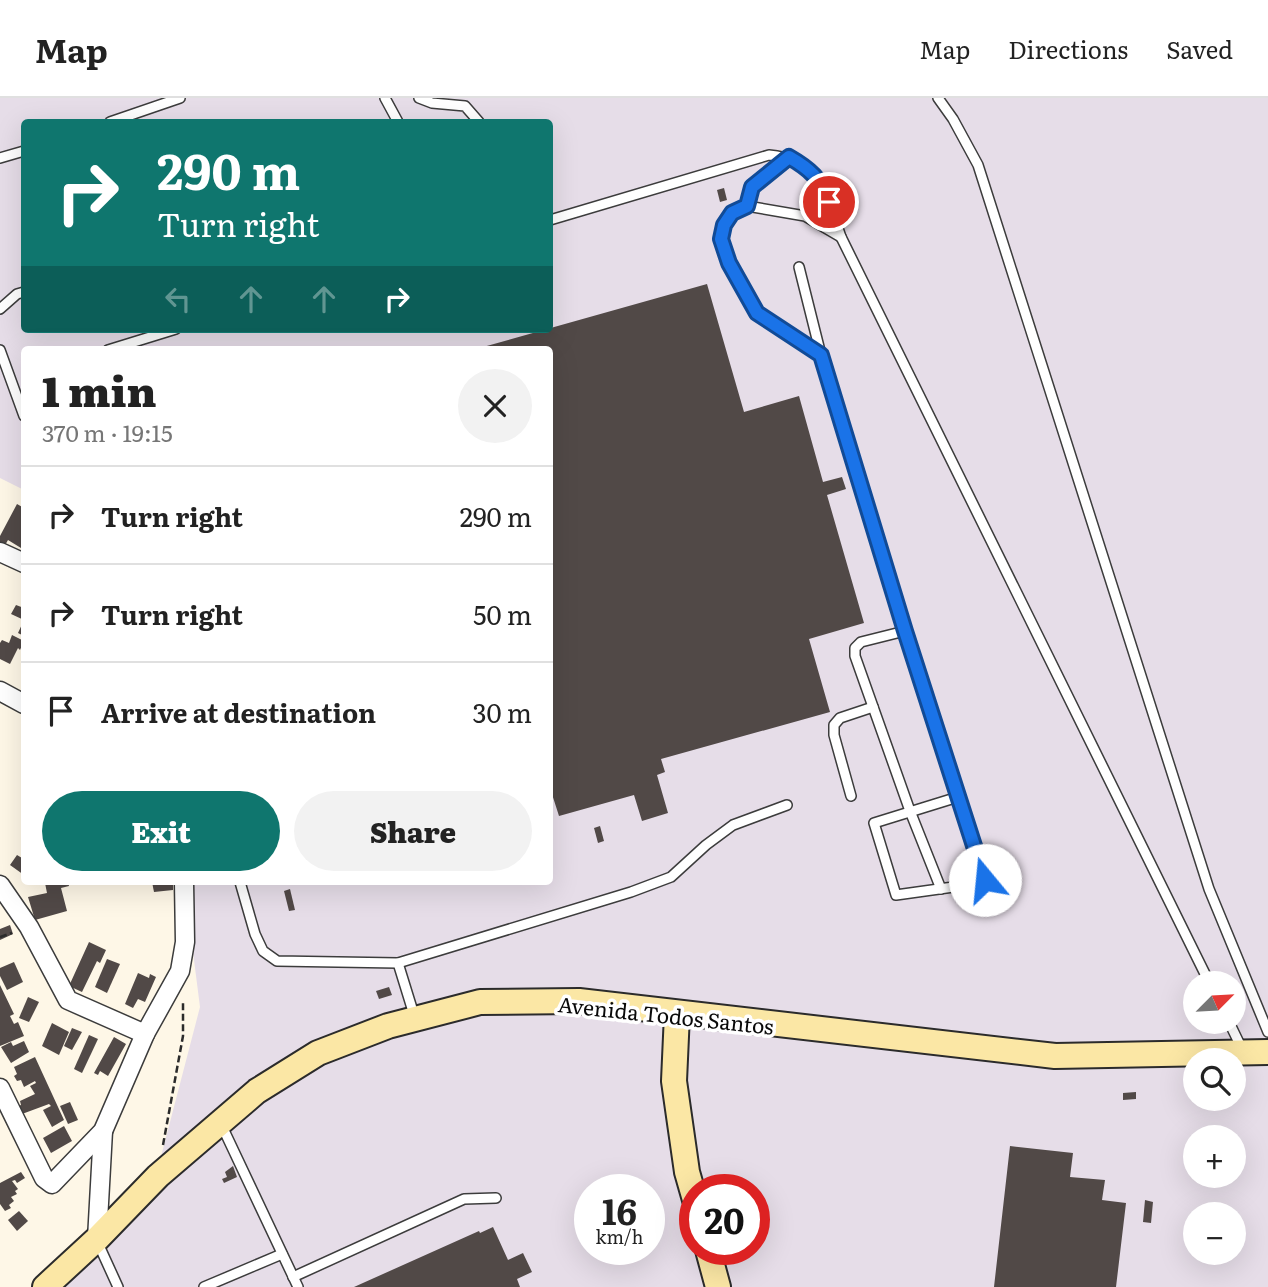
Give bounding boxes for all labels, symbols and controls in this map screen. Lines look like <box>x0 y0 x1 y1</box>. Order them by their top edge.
text: Map <box>35 24 108 73</box>
text: Map <box>919 31 970 66</box>
text: Directions <box>1008 31 1128 66</box>
text: Saved <box>1166 31 1233 66</box>
text: 290 m <box>157 132 300 205</box>
icon: right <box>42 147 133 238</box>
pin <box>799 172 859 232</box>
icon: arrive <box>810 183 848 221</box>
text: Turn right <box>157 199 319 247</box>
icon: left <box>159 280 197 318</box>
icon: ahead <box>232 280 270 318</box>
icon: ahead <box>305 280 343 318</box>
icon: right <box>378 280 416 318</box>
text: 1 min <box>42 358 157 420</box>
button: close <box>458 369 532 443</box>
text: 370 m · 19:15 <box>42 415 173 449</box>
icon: right <box>42 496 80 534</box>
text: Turn right <box>101 496 243 535</box>
text: 290 m <box>460 496 532 535</box>
icon: right <box>42 594 80 632</box>
text: Turn right <box>101 594 243 633</box>
text: 50 m <box>473 594 532 633</box>
icon: arrive <box>42 692 80 730</box>
text: Arrive at destination <box>101 692 376 731</box>
text: 30 m <box>472 692 532 731</box>
button: Exit <box>42 791 280 871</box>
button: Share <box>294 791 532 871</box>
position arrow <box>948 843 1022 917</box>
north arrow <box>1183 971 1246 1034</box>
map controls <box>1183 971 1246 1265</box>
street label: Avenida Todos Santos <box>557 987 775 1041</box>
button: search <box>1183 1048 1246 1111</box>
button: + <box>1183 1125 1246 1188</box>
speed limit sign: 20 <box>679 1174 770 1265</box>
text: 16 <box>602 1184 637 1236</box>
button: − <box>1183 1202 1246 1265</box>
text: km/h <box>596 1223 643 1250</box>

